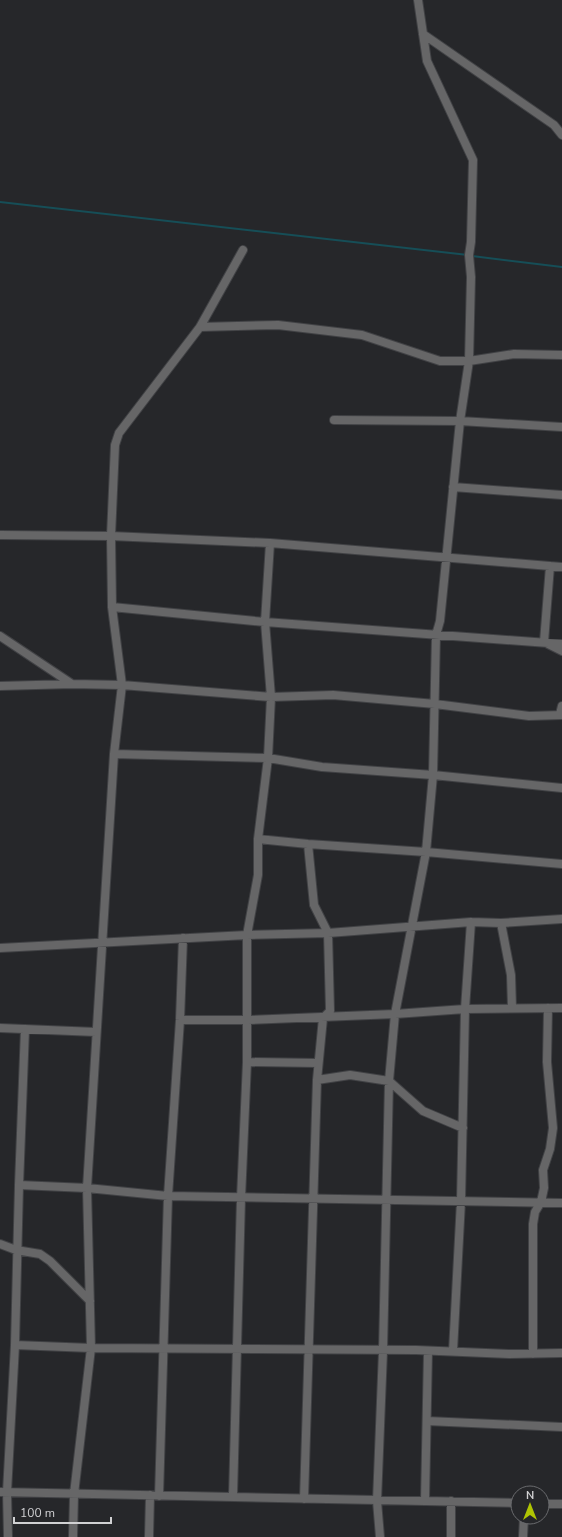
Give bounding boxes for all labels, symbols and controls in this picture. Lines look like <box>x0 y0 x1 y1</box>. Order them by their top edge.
north arrow <box>510 1485 550 1525</box>
text: N <box>526 1488 534 1503</box>
scale bar <box>14 1499 111 1525</box>
text: 100 m <box>20 1505 55 1521</box>

